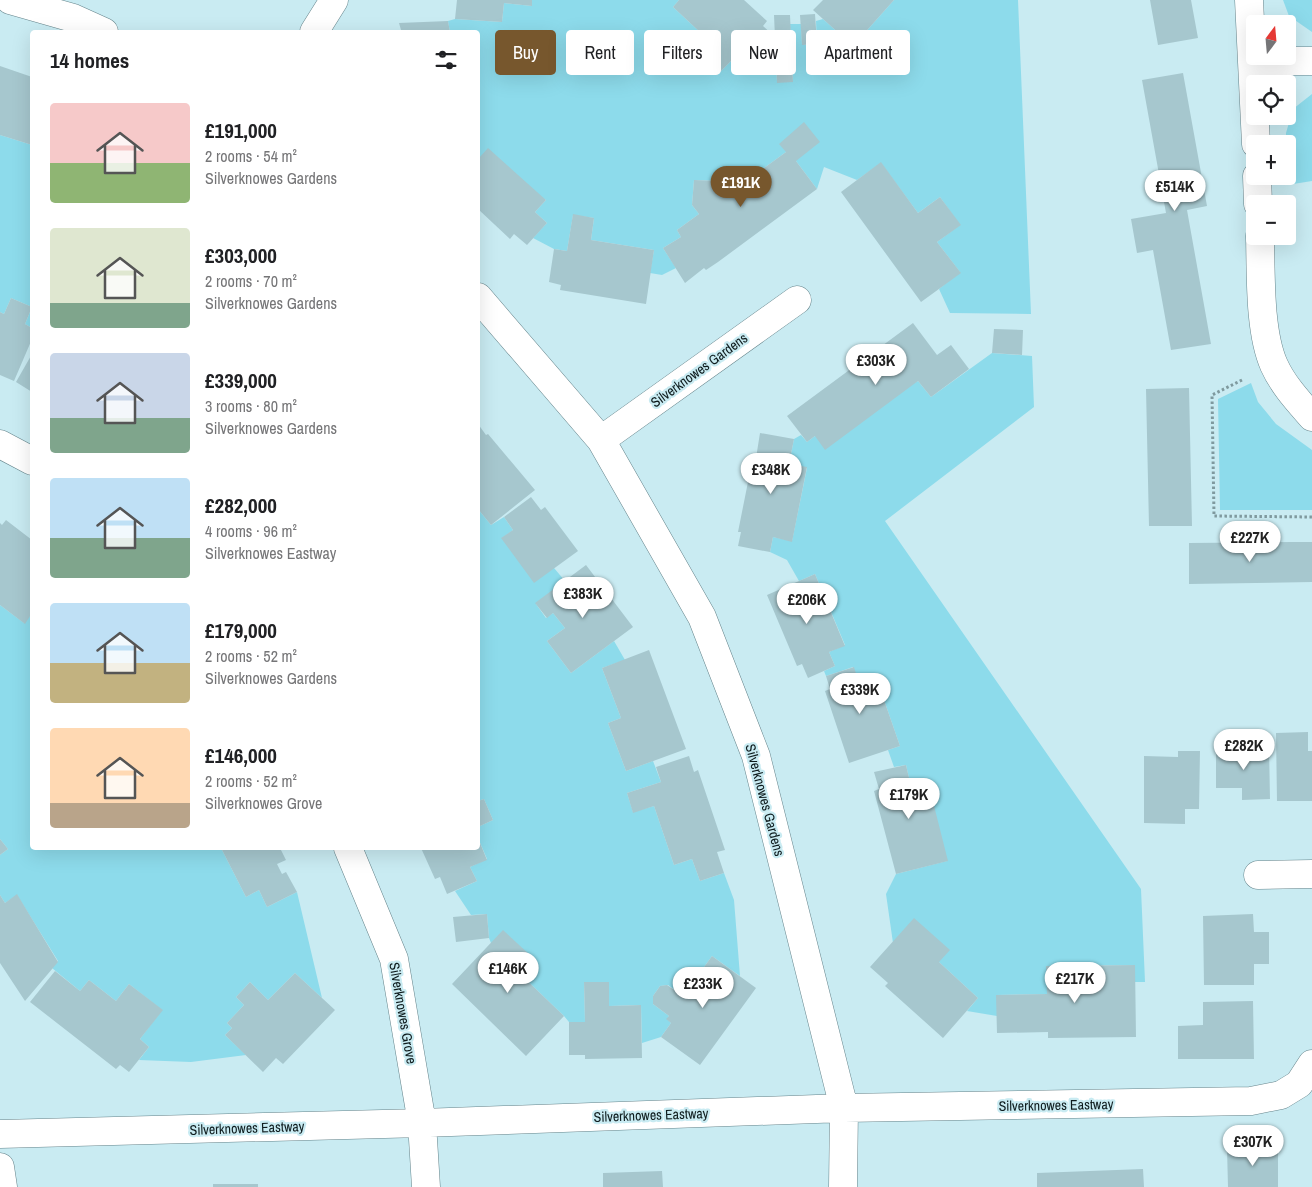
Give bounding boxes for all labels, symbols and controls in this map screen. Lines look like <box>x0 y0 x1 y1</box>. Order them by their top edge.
north arrow <box>1246 15 1296 65</box>
map controls <box>1246 15 1296 245</box>
chip: Buy <box>495 30 556 75</box>
chip: Rent <box>566 30 634 75</box>
chip: Filters <box>644 30 721 75</box>
chip: New <box>731 30 796 75</box>
chip: Apartment <box>806 30 910 75</box>
text: 14 homes <box>50 46 129 75</box>
icon: filters <box>432 46 460 74</box>
button: locate <box>1246 75 1296 125</box>
text: £191,000 <box>205 116 277 145</box>
icon: home <box>90 123 150 183</box>
button: + <box>1246 135 1296 185</box>
text: 2 rooms · 54 m² <box>205 145 297 167</box>
pin: £191K <box>706 166 776 208</box>
text: Silverknowes Gardens <box>205 167 337 189</box>
pin: £514K <box>1140 170 1210 212</box>
text: £191K <box>722 171 760 193</box>
text: £514K <box>1156 175 1194 197</box>
button: − <box>1246 195 1296 245</box>
text: £303,000 <box>205 241 277 270</box>
icon: home <box>90 248 150 308</box>
text: 2 rooms · 70 m² <box>205 270 297 292</box>
text: Silverknowes Gardens <box>205 292 337 314</box>
street label: Silverknowes Gardens <box>647 329 751 411</box>
pin: £303K <box>841 344 911 386</box>
text: £303K <box>857 349 895 371</box>
text: £339,000 <box>205 366 277 395</box>
icon: home <box>90 373 150 433</box>
text: 3 rooms · 80 m² <box>205 395 297 417</box>
text: Silverknowes Gardens <box>205 417 337 439</box>
pin: £348K <box>736 452 806 495</box>
text: £348K <box>752 458 790 480</box>
text: £282,000 <box>205 491 277 520</box>
icon: home <box>90 498 150 558</box>
text: 4 rooms · 96 m² <box>205 520 297 542</box>
pin: £227K <box>1215 520 1285 563</box>
text: £227K <box>1231 526 1269 548</box>
text: Silverknowes Eastway <box>205 542 336 564</box>
pin: £383K <box>548 576 618 619</box>
text: £383K <box>564 582 602 604</box>
pin: £206K <box>772 582 842 625</box>
text: £206K <box>788 588 826 610</box>
text: £179,000 <box>205 616 277 645</box>
icon: home <box>90 623 150 683</box>
text: 2 rooms · 52 m² <box>205 645 297 667</box>
text: Silverknowes Gardens <box>205 667 337 689</box>
pin: £339K <box>825 672 895 715</box>
text: £339K <box>841 678 879 700</box>
pin: £282K <box>1209 728 1279 771</box>
text: £282K <box>1225 734 1263 756</box>
text: £146,000 <box>205 741 277 770</box>
street label: Silverknowes Gardens <box>741 742 789 858</box>
icon: home <box>90 748 150 808</box>
text: 2 rooms · 52 m² <box>205 770 297 792</box>
pin: £179K <box>874 778 944 820</box>
text: £179K <box>890 783 928 805</box>
text: Silverknowes Grove <box>205 792 322 814</box>
pin: £146K <box>473 952 543 994</box>
text: £146K <box>489 957 527 979</box>
street label: Silverknowes Grove <box>385 961 421 1065</box>
pin: £217K <box>1040 962 1110 1004</box>
pin: £233K <box>668 966 738 1009</box>
text: £217K <box>1056 967 1094 989</box>
text: £233K <box>684 972 722 994</box>
street label: Silverknowes Eastway <box>998 1095 1114 1115</box>
street label: Silverknowes Eastway <box>593 1104 709 1126</box>
street label: Silverknowes Eastway <box>189 1117 305 1139</box>
pin: £307K <box>1218 1124 1288 1167</box>
text: £307K <box>1234 1130 1272 1152</box>

